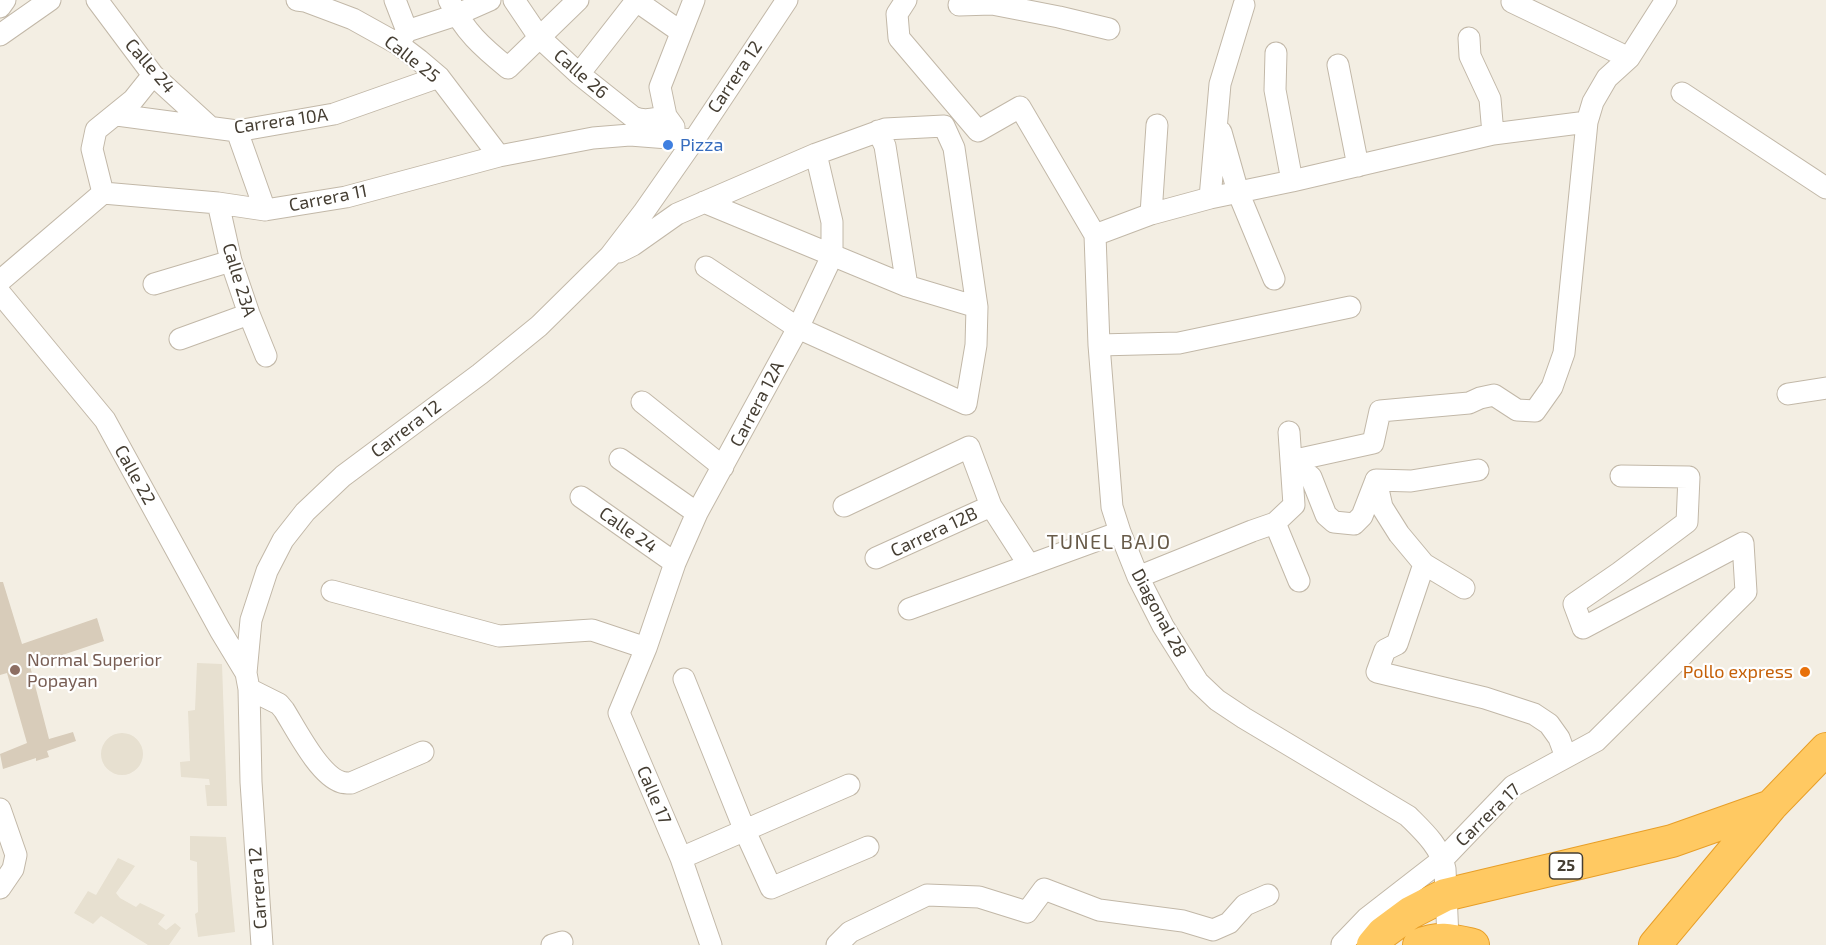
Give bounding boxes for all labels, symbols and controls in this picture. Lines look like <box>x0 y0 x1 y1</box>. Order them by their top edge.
street label: Calle 25 <box>380 31 444 87</box>
street label: Calle 24 <box>120 34 180 98</box>
street label: Carrera 12 <box>703 37 767 117</box>
street label: Calle 26 <box>549 45 613 103</box>
street label: Carrera 10A <box>233 104 329 138</box>
place label: Pizza <box>680 134 723 156</box>
marker: Pizza <box>661 138 675 152</box>
street label: Carrera 11 <box>287 180 369 216</box>
street label: Calle 23A <box>218 241 260 319</box>
street label: Carrera 12A <box>725 358 789 450</box>
street label: Carrera 12 <box>367 396 445 462</box>
street label: Calle 22 <box>110 441 160 509</box>
street label: Calle 24 <box>595 502 661 558</box>
street label: Carrera 12B <box>887 502 981 562</box>
district label: TUNEL BAJO <box>1047 530 1171 554</box>
street label: Diagonal 28 <box>1127 565 1191 661</box>
place label: Normal Superior Popayan <box>27 649 162 692</box>
place label: Pollo express <box>1683 661 1793 683</box>
marker: Normal Superior Popayan <box>8 663 22 677</box>
marker: Pollo express <box>1798 665 1812 679</box>
street label: Calle 17 <box>632 763 676 827</box>
street label: Carrera 17 <box>1451 779 1525 851</box>
street label: Carrera 12 <box>244 846 272 930</box>
road number: 25 <box>1550 853 1582 879</box>

